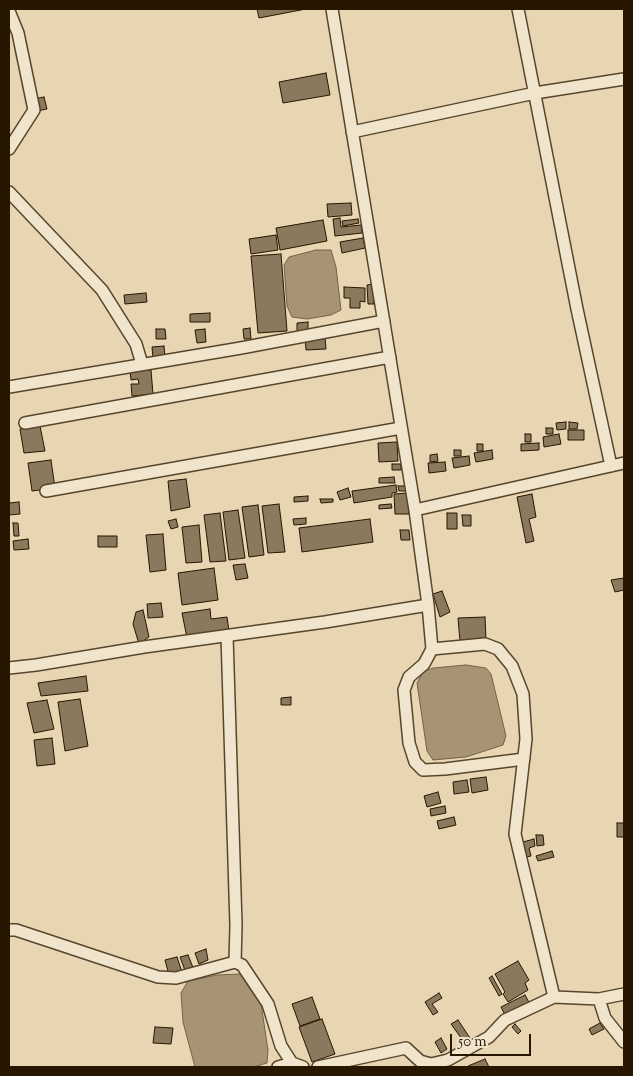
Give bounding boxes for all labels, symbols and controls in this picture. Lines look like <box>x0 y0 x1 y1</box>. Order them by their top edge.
scale bar <box>453 1024 534 1056</box>
text: 50 m <box>458 1032 487 1053</box>

